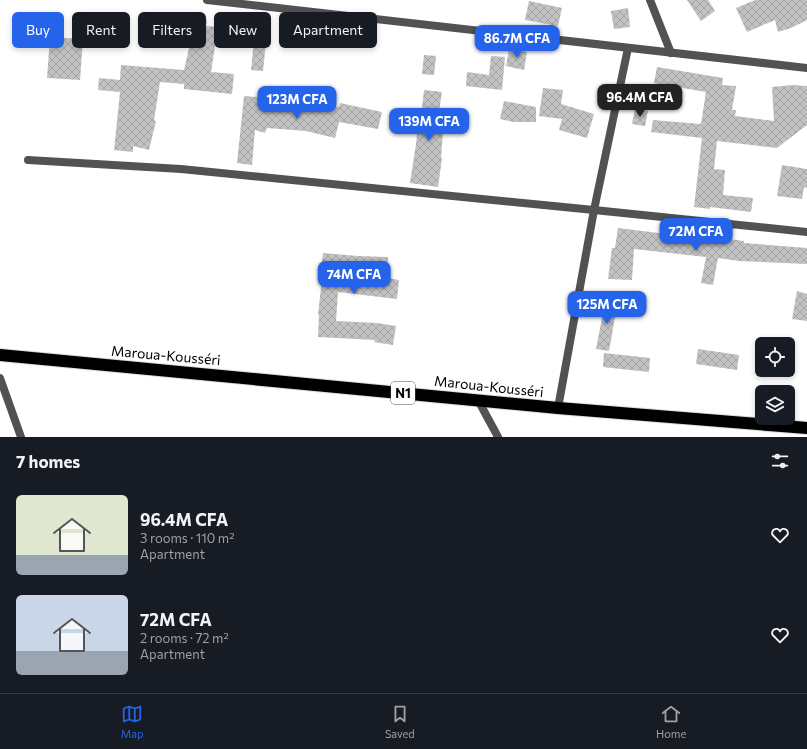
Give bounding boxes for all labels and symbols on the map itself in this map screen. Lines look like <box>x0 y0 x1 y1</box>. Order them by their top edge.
pin: 86.7M CFA <box>471 25 563 59</box>
pin: 96.4M CFA <box>594 84 686 118</box>
pin: 123M CFA <box>256 86 338 120</box>
pin: 139M CFA <box>388 108 470 142</box>
pin: 72M CFA <box>659 218 733 252</box>
pin: 74M CFA <box>317 261 391 295</box>
pin: 125M CFA <box>566 291 648 325</box>
street label: Maroua-Kousséri <box>111 342 221 368</box>
street label: Maroua-Kousséri <box>434 372 544 400</box>
road number: N1 <box>391 382 415 404</box>

